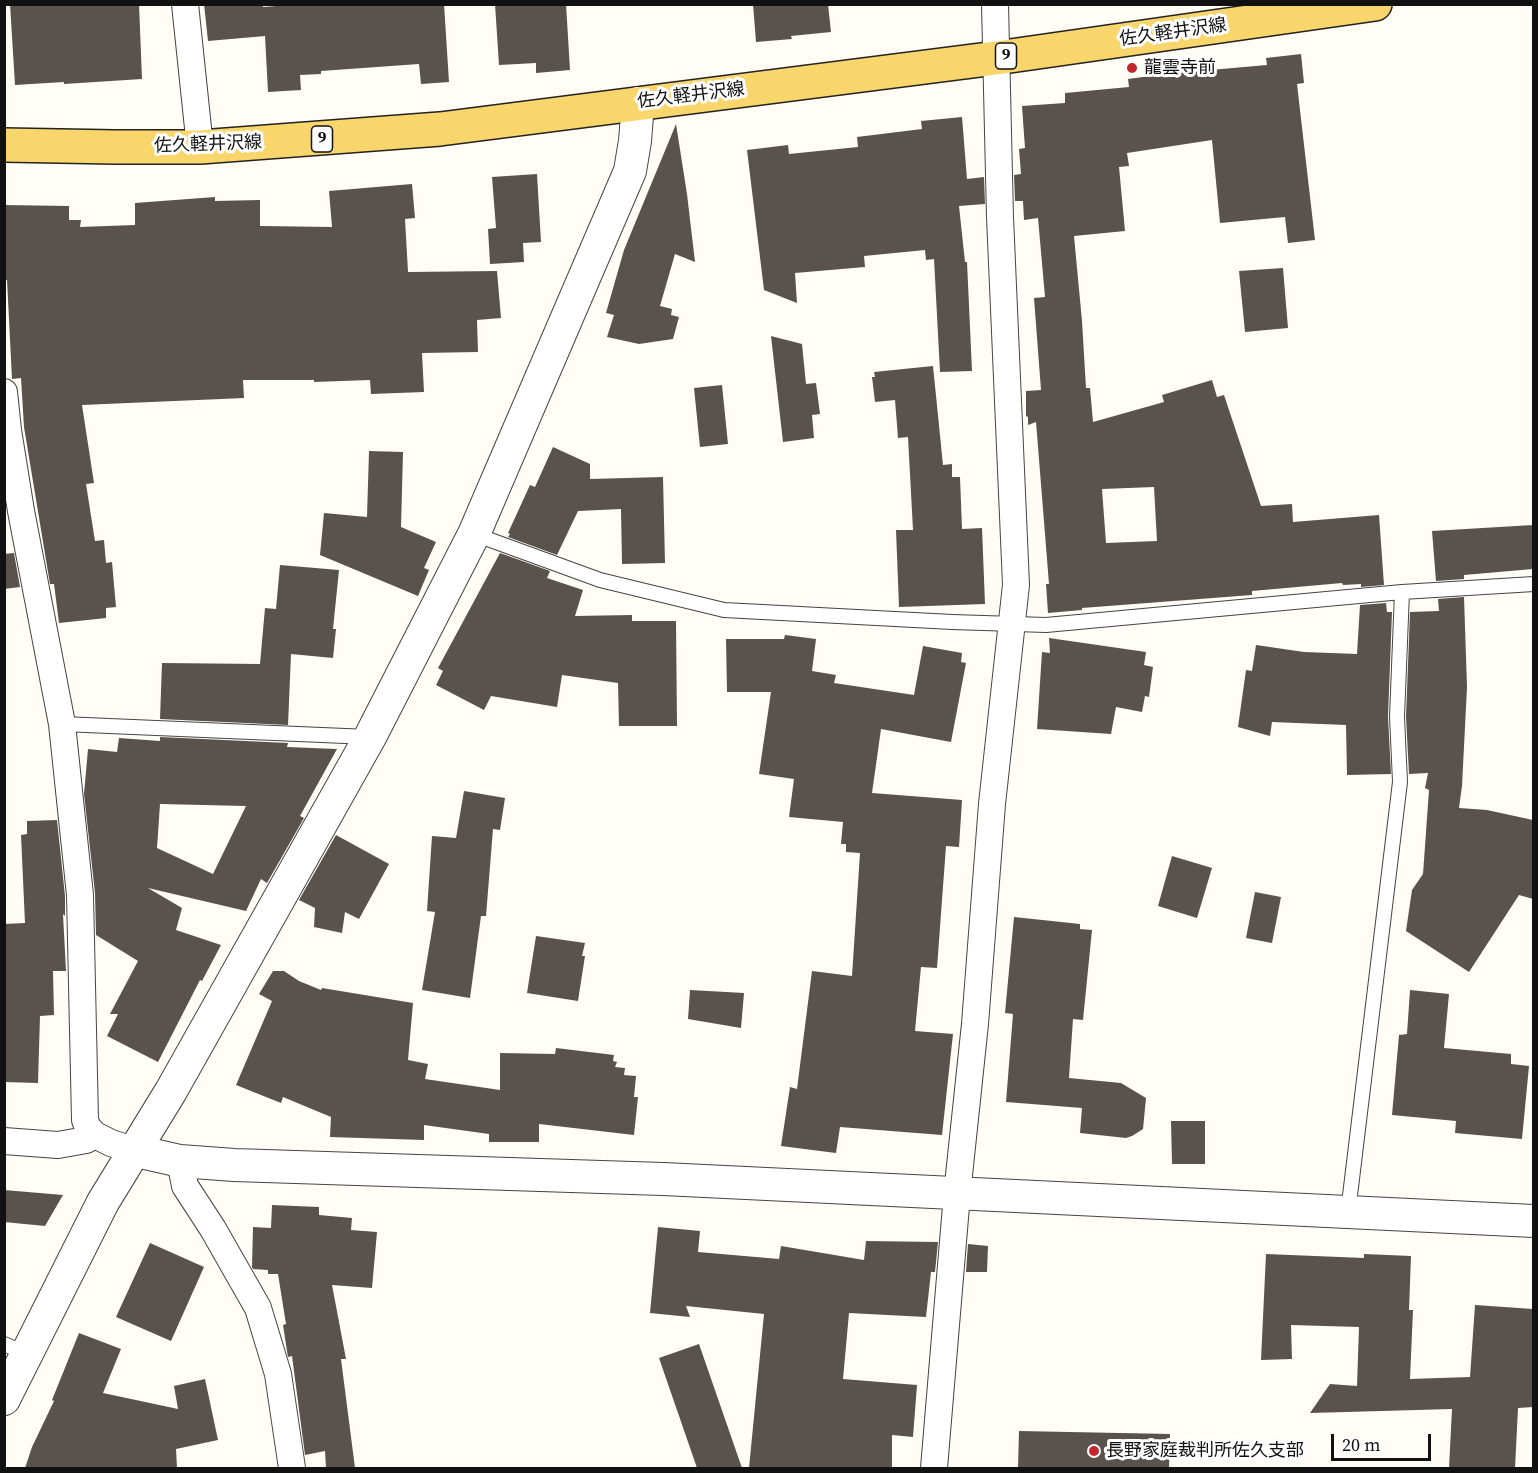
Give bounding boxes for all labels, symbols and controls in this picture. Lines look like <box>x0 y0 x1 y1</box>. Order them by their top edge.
street label: 佐久軽井沢線 <box>1118 15 1228 51</box>
road number: 9 <box>996 43 1016 69</box>
place label: 龍雲寺前 <box>1144 57 1216 79</box>
marker: 龍雲寺前 <box>1125 61 1139 75</box>
street label: 佐久軽井沢線 <box>636 79 746 113</box>
road number: 9 <box>312 126 332 152</box>
street label: 佐久軽井沢線 <box>154 132 262 158</box>
scale bar <box>1334 1422 1434 1460</box>
text: 20 m <box>1342 1432 1380 1457</box>
place label: 長野家庭裁判所佐久支部 <box>1106 1440 1304 1462</box>
marker: 長野家庭裁判所佐久支部 <box>1087 1444 1101 1458</box>

